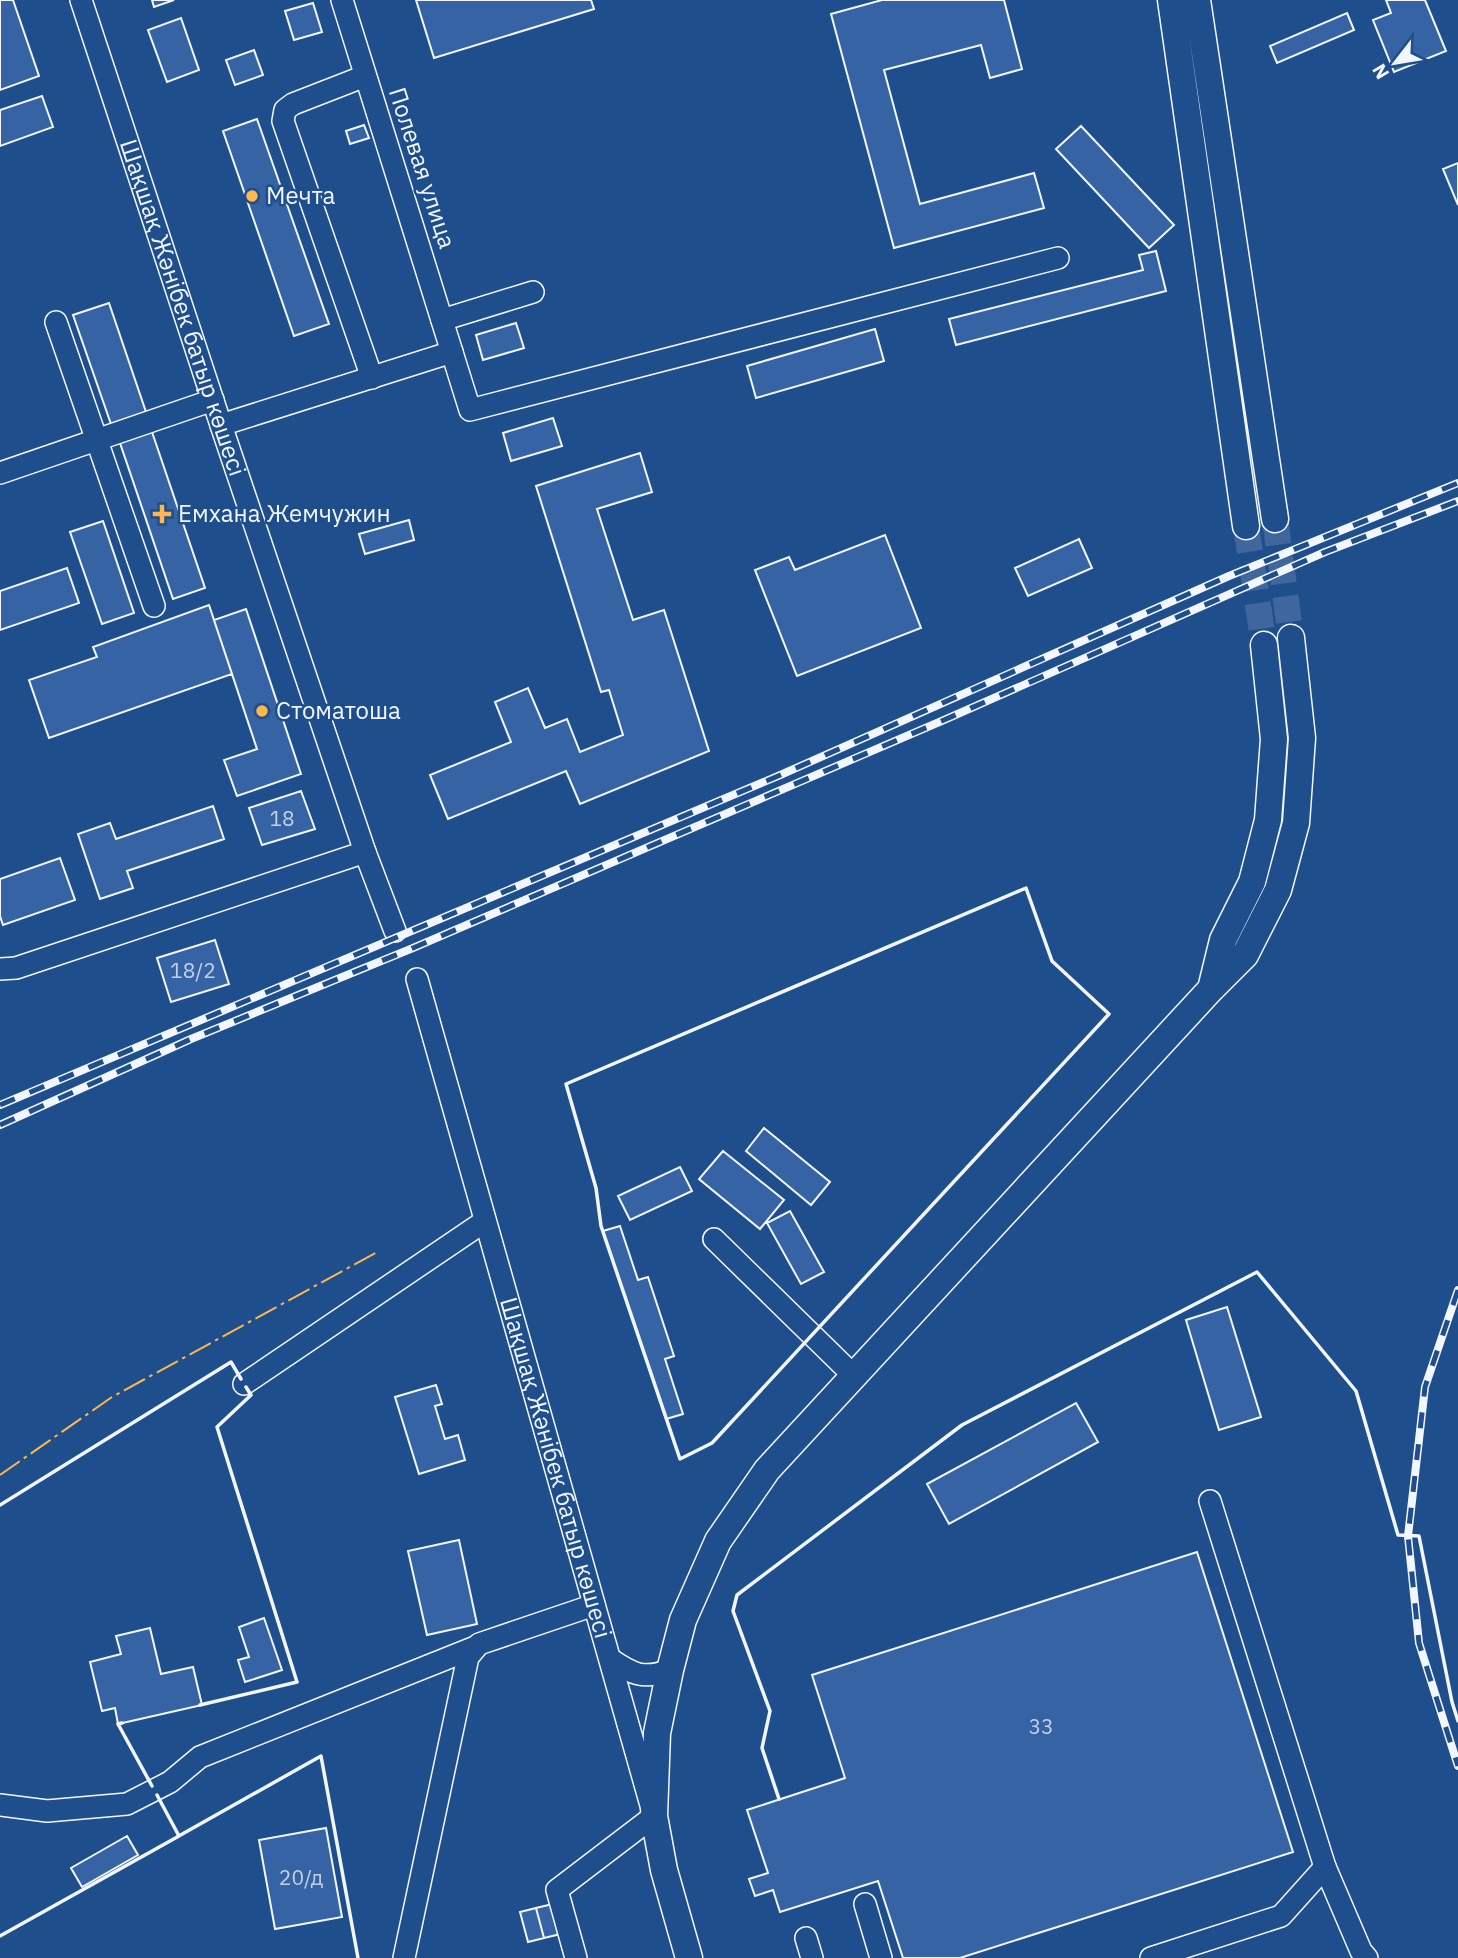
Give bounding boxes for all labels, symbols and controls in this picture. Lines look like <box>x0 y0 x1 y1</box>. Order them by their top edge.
north arrow <box>1360 28 1430 98</box>
text: N <box>1367 60 1394 84</box>
street label: Полевая улица <box>382 83 464 253</box>
street label: Шақшақ Жәнібек батыр көшесі <box>113 135 254 480</box>
place label: Мечта <box>266 179 336 211</box>
marker: Мечта <box>244 188 260 204</box>
place label: Емхана Жемчужин <box>178 497 391 529</box>
marker: Емхана Жемчужин <box>152 504 172 524</box>
place label: Стоматоша <box>276 694 401 726</box>
marker: Стоматоша <box>254 703 270 719</box>
house number: 18 <box>269 804 295 832</box>
house number: 18/2 <box>170 956 216 984</box>
street label: Шақшақ Жәнібек батыр көшесі <box>493 1293 620 1642</box>
house number: 33 <box>1028 1712 1054 1740</box>
house number: 20/д <box>279 1863 323 1891</box>

